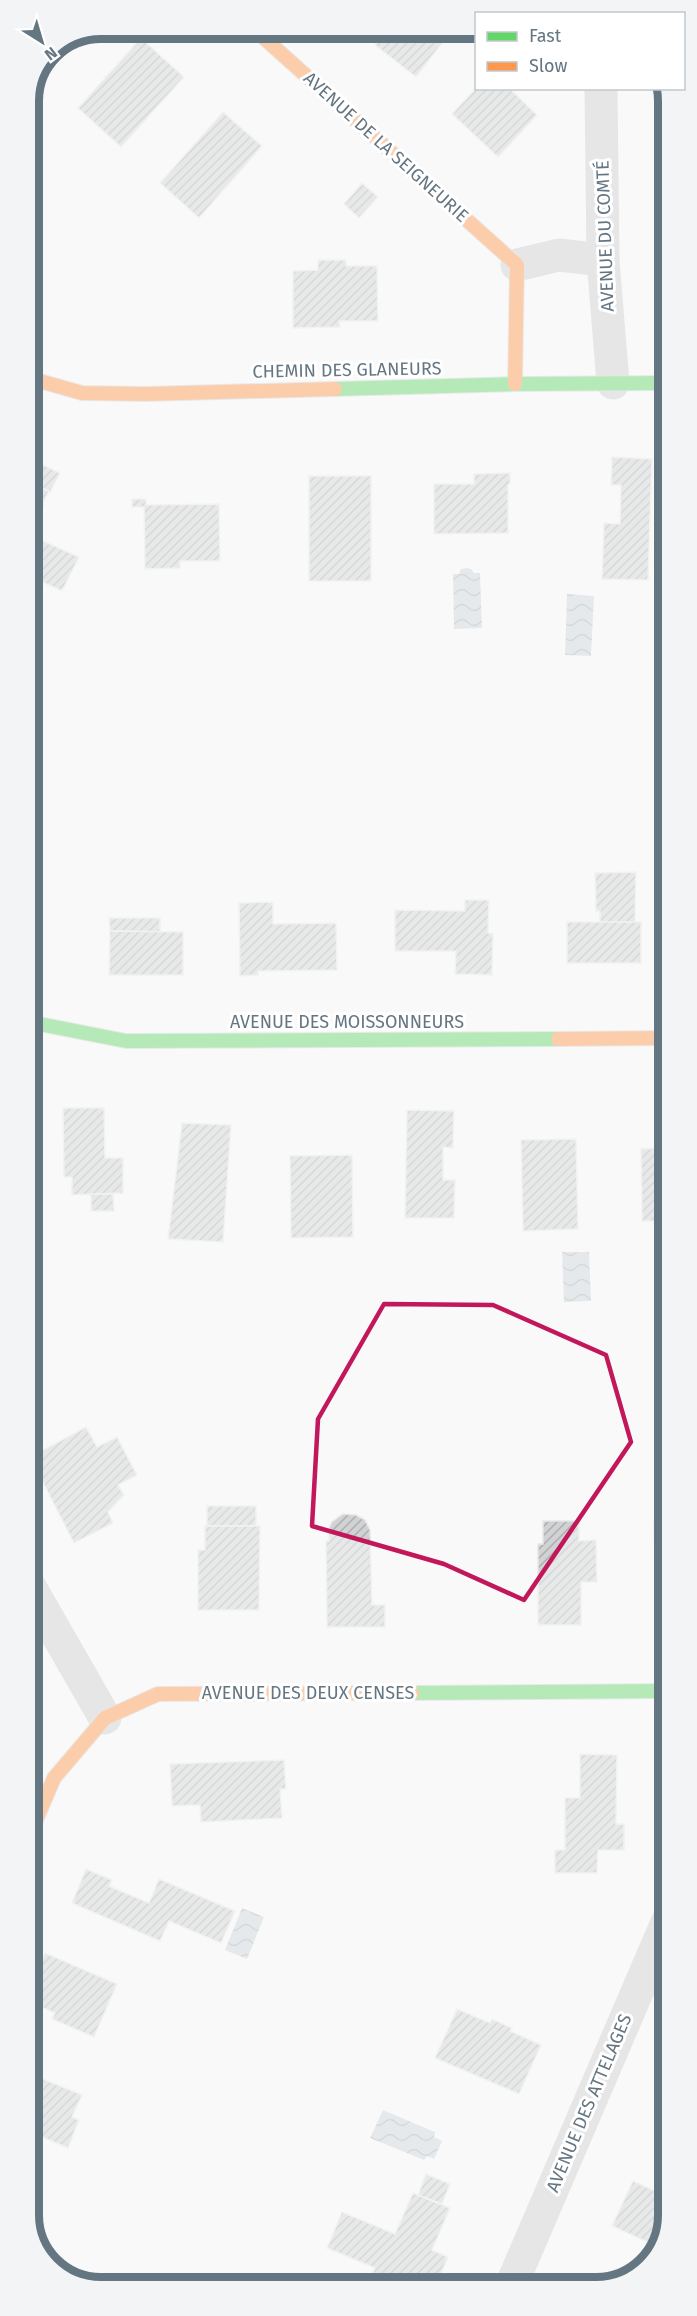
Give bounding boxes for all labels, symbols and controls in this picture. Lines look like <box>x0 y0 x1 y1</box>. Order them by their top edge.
north arrow <box>12 12 72 72</box>
legend <box>475 12 685 90</box>
text: Fast <box>529 25 562 47</box>
text: N <box>41 43 61 64</box>
text: Slow <box>529 55 568 77</box>
street label: AVENUE DE LA SEIGNEURIE <box>299 67 473 227</box>
street label: AVENUE DU COMTÉ <box>590 160 619 312</box>
street label: CHEMIN DES GLANEURS <box>252 357 442 383</box>
street label: AVENUE DES MOISSONNEURS <box>230 1011 464 1033</box>
street label: AVENUE DES DEUX CENSES <box>202 1682 414 1704</box>
street label: AVENUE DES ATTELAGES <box>541 2010 637 2195</box>

